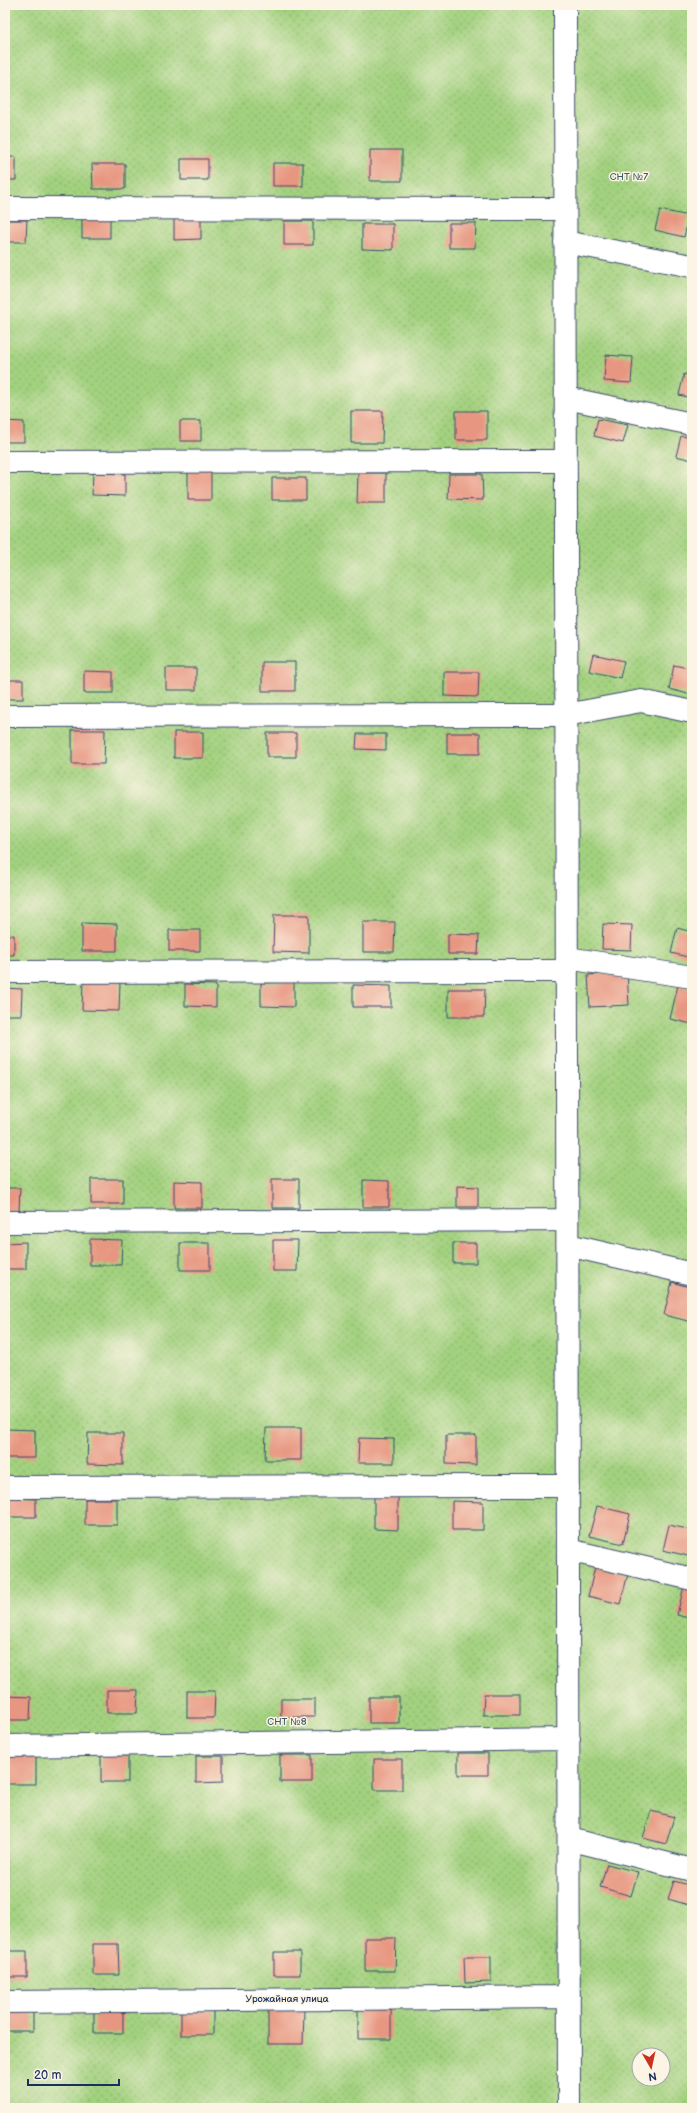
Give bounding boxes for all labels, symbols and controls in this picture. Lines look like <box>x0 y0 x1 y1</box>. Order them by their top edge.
park label: СНТ №7 <box>610 171 648 183</box>
park label: СНТ №8 <box>267 1716 307 1728</box>
street label: Урожайная улица <box>245 1993 329 2005</box>
north arrow <box>631 2047 671 2087</box>
scale bar <box>28 2061 119 2087</box>
text: 20 m <box>34 2068 61 2083</box>
text: N <box>647 2069 658 2083</box>

